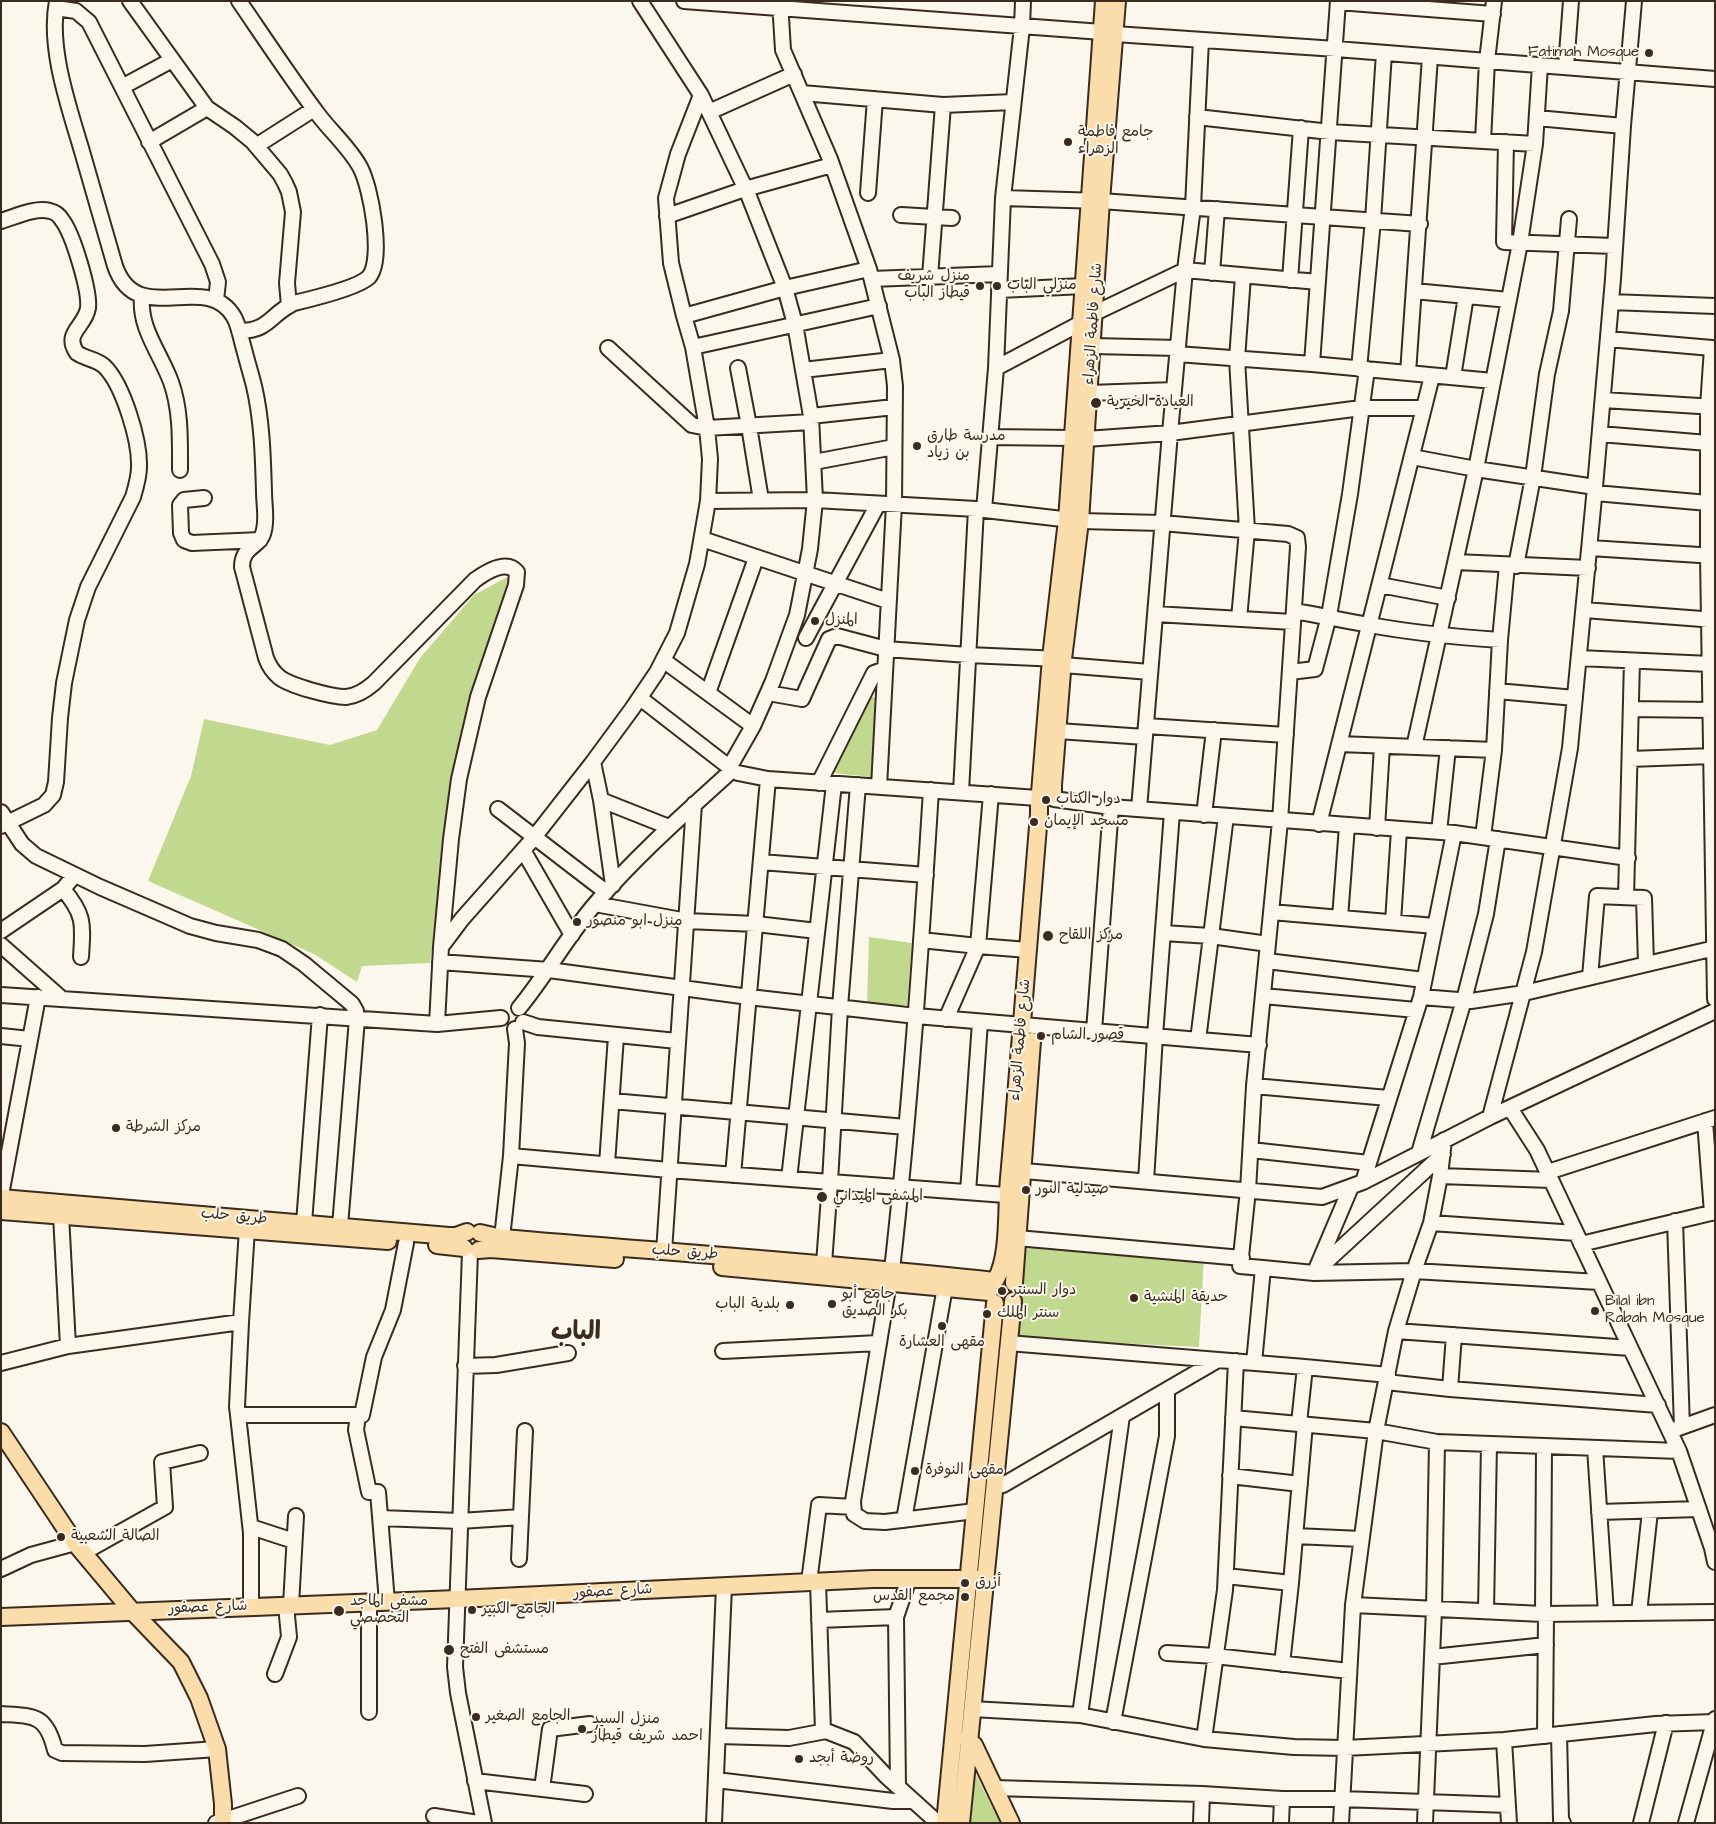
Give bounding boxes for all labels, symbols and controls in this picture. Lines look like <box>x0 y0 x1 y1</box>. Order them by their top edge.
place label: Fatimah Mosque <box>1528 44 1639 62</box>
marker: Fatimah Mosque <box>1643 47 1655 59</box>
place label: جامع فاطمة الزهراء <box>1078 124 1153 159</box>
marker: جامع فاطمة الزهراء <box>1062 136 1074 148</box>
street label: شارع فاطمة الزهراء <box>1081 262 1107 386</box>
place label: منزل شريف قيطاز الباب <box>898 268 970 303</box>
place label: منزلي الباب <box>1007 277 1077 295</box>
marker: منزل شريف قيطاز الباب <box>974 280 986 292</box>
marker: منزلي الباب <box>991 280 1003 292</box>
place label: العيادة الخيرية <box>1107 394 1194 412</box>
marker: العيادة الخيرية <box>1089 396 1103 410</box>
place label: مدرسة طارق بن زياد <box>927 428 1005 463</box>
marker: مدرسة طارق بن زياد <box>911 440 923 452</box>
place label: المنزل <box>825 612 858 630</box>
marker: المنزل <box>809 615 821 627</box>
place label: دوار الكتاب <box>1056 791 1121 809</box>
marker: دوار الكتاب <box>1040 794 1052 806</box>
place label: مسجد الإيمان <box>1044 813 1129 831</box>
marker: مسجد الإيمان <box>1028 816 1040 828</box>
place label: منزل ابو منصور <box>587 913 682 931</box>
marker: منزل ابو منصور <box>571 916 583 928</box>
place label: مركز اللقاح <box>1059 927 1123 945</box>
marker: مركز اللقاح <box>1041 929 1055 943</box>
street label: شارع فاطمة الزهراء <box>1007 978 1035 1102</box>
place label: قصور الشام <box>1051 1027 1124 1045</box>
marker: قصور الشام <box>1035 1030 1047 1042</box>
place label: مركز الشرطة <box>126 1119 201 1137</box>
marker: مركز الشرطة <box>110 1122 122 1134</box>
place label: صيدلية النور <box>1036 1181 1109 1199</box>
marker: صيدلية النور <box>1020 1184 1032 1196</box>
place label: المشفى الميداني <box>833 1188 923 1206</box>
marker: المشفى الميداني <box>815 1190 829 1204</box>
street label: طريق حلب <box>200 1205 268 1229</box>
street label: طريق حلب <box>651 1242 719 1264</box>
place label: دوار السنتر <box>1012 1282 1076 1300</box>
marker: دوار السنتر <box>996 1285 1008 1297</box>
place label: جامع أبو بكر الصديق <box>842 1286 908 1321</box>
place label: حديقة المنشية <box>1144 1289 1228 1307</box>
marker: حديقة المنشية <box>1128 1292 1140 1304</box>
place label: Bilal ibn Rabah Mosque <box>1605 1293 1705 1328</box>
place label: بلدية الباب <box>715 1296 780 1314</box>
marker: جامع أبو بكر الصديق <box>826 1298 838 1310</box>
marker: بلدية الباب <box>784 1299 796 1311</box>
place label: سنتر الملك <box>997 1305 1059 1323</box>
marker: Bilal ibn Rabah Mosque <box>1589 1305 1601 1317</box>
marker: سنتر الملك <box>981 1308 993 1320</box>
district label: الباب <box>551 1319 601 1349</box>
marker: مقهى العشارة <box>936 1320 948 1332</box>
place label: مقهى العشارة <box>899 1334 985 1352</box>
place label: مقهى النوفرة <box>925 1462 1004 1480</box>
marker: مقهى النوفرة <box>909 1465 921 1477</box>
place label: الصالة الشعبية <box>71 1528 160 1546</box>
marker: الصالة الشعبية <box>55 1531 67 1543</box>
place label: أزرق <box>975 1574 1001 1592</box>
marker: أزرق <box>959 1577 971 1589</box>
street label: شارع عصفور <box>573 1581 653 1603</box>
place label: مجمع القدس <box>873 1588 955 1606</box>
marker: مجمع القدس <box>959 1591 971 1603</box>
place label: مشفى الماجد التخصصي <box>350 1593 428 1628</box>
street label: شارع عصفور <box>168 1598 248 1618</box>
place label: الجامع الكبير <box>482 1601 555 1619</box>
marker: مشفى الماجد التخصصي <box>332 1604 346 1618</box>
marker: الجامع الكبير <box>466 1604 478 1616</box>
place label: مستشفى الفتح <box>460 1641 549 1659</box>
marker: مستشفى الفتح <box>442 1643 456 1657</box>
place label: الجامع الصغير <box>486 1708 570 1726</box>
marker: الجامع الصغير <box>470 1711 482 1723</box>
place label: منزل السيد احمد شريف قيطاز <box>592 1711 703 1746</box>
marker: منزل السيد احمد شريف قيطاز <box>576 1723 588 1735</box>
place label: روضة أبجد <box>809 1750 874 1768</box>
marker: روضة أبجد <box>793 1753 805 1765</box>

